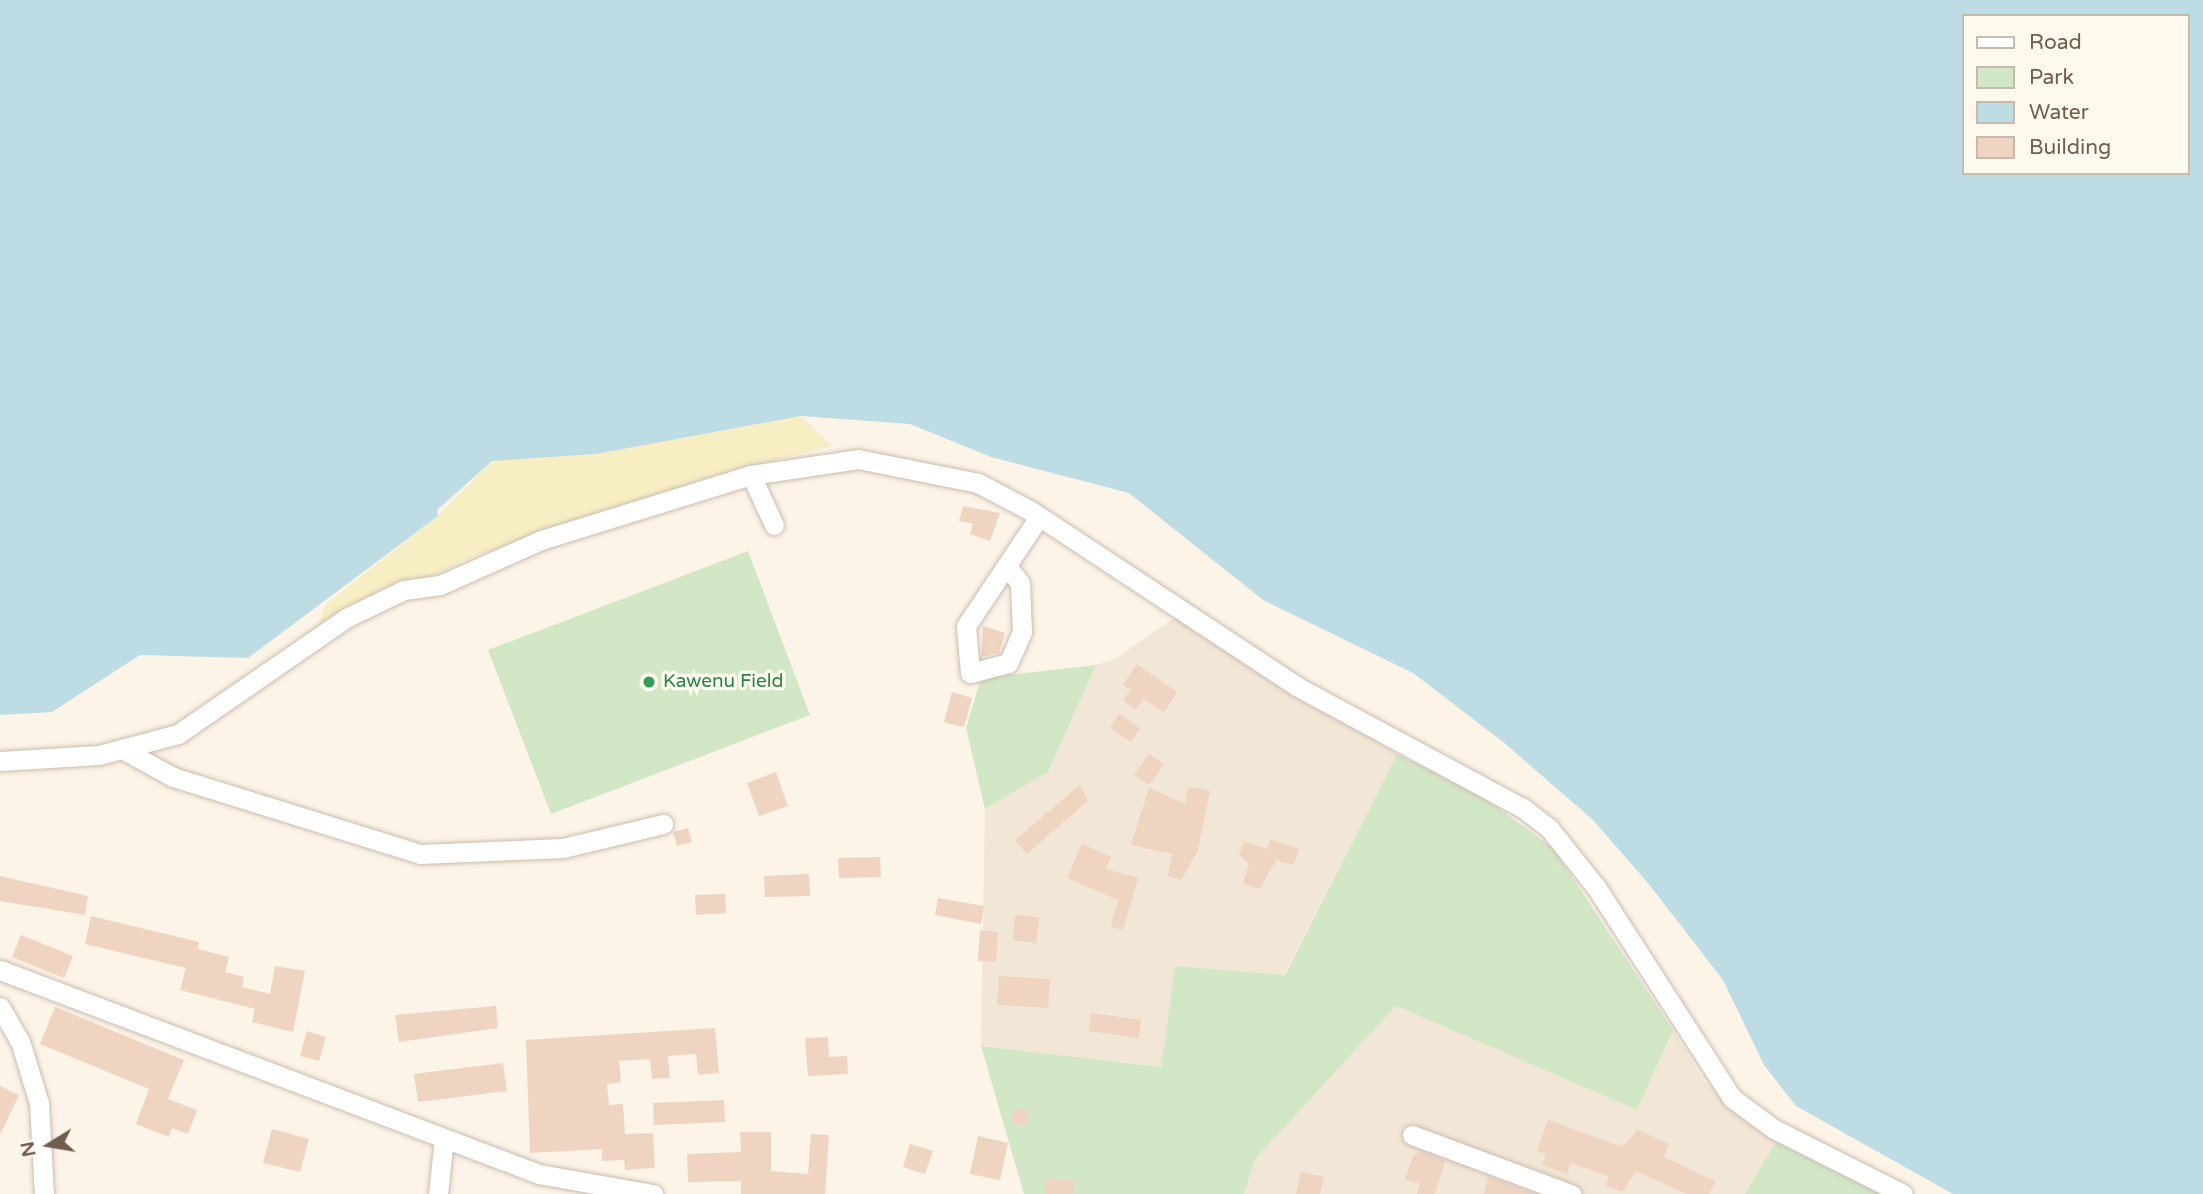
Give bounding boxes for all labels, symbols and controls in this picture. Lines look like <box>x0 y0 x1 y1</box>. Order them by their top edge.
legend <box>1962 14 2189 175</box>
text: Road <box>2029 30 2082 55</box>
text: Park <box>2029 65 2074 90</box>
text: Water <box>2029 100 2089 125</box>
text: Building <box>2029 135 2111 160</box>
place label: Kawenu Field <box>663 671 783 693</box>
marker: Kawenu Field <box>641 674 657 690</box>
north arrow <box>14 1110 84 1180</box>
text: N <box>16 1139 41 1159</box>

